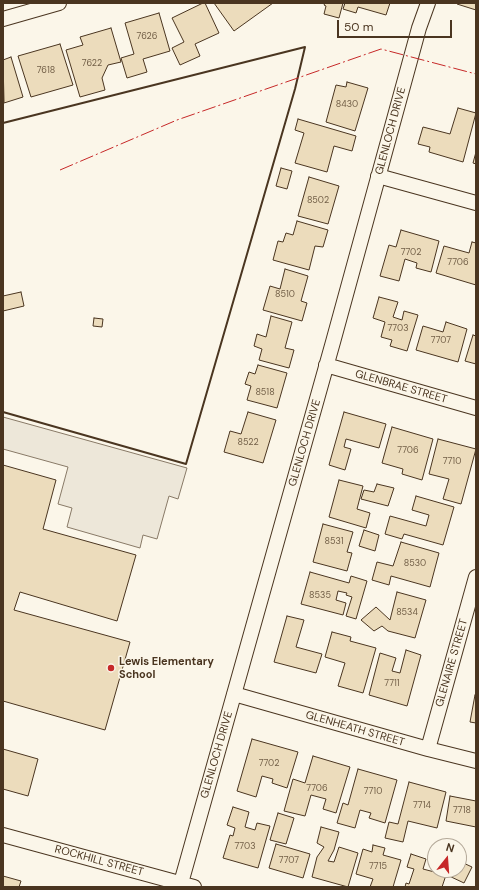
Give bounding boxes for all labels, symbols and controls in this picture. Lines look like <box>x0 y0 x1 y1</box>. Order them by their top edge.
scale bar <box>339 12 454 38</box>
text: 50 m <box>344 19 373 35</box>
house number: 7626 <box>137 32 157 42</box>
house number: 7622 <box>82 59 102 69</box>
house number: 7618 <box>37 66 55 76</box>
street label: GLENLOCH DRIVE <box>373 86 409 176</box>
house number: 8430 <box>336 100 358 110</box>
house number: 8502 <box>307 196 329 206</box>
house number: 7702 <box>401 248 421 258</box>
house number: 7706 <box>447 258 469 268</box>
house number: 8510 <box>275 290 295 300</box>
house number: 7703 <box>388 324 408 334</box>
house number: 7707 <box>431 336 451 346</box>
street label: GLENBRAE STREET <box>353 368 449 406</box>
house number: 8518 <box>255 388 275 398</box>
street label: GLENLOCH DRIVE <box>286 398 324 488</box>
house number: 8522 <box>237 438 259 448</box>
house number: 7706 <box>397 446 419 456</box>
house number: 7710 <box>443 457 461 467</box>
house number: 8531 <box>325 537 343 547</box>
house number: 8530 <box>404 559 426 569</box>
house number: 8535 <box>309 591 331 601</box>
house number: 8534 <box>396 608 418 618</box>
street label: GLENAIRE STREET <box>433 617 471 709</box>
place label: Lewis Elementary School <box>119 655 214 681</box>
marker: Lewis Elementary School <box>106 663 116 673</box>
house number: 7711 <box>384 679 400 689</box>
street label: GLENHEATH STREET <box>304 709 406 749</box>
street label: GLENLOCH DRIVE <box>198 710 236 800</box>
house number: 7702 <box>259 759 279 769</box>
house number: 7706 <box>306 784 328 794</box>
house number: 7710 <box>364 787 382 797</box>
house number: 7714 <box>413 801 431 811</box>
house number: 7718 <box>453 806 471 816</box>
north arrow <box>427 838 467 878</box>
text: N <box>444 840 456 855</box>
house number: 7703 <box>235 842 255 852</box>
street label: ROCKHILL STREET <box>53 843 145 879</box>
house number: 7707 <box>279 856 299 866</box>
house number: 7715 <box>369 862 387 872</box>

